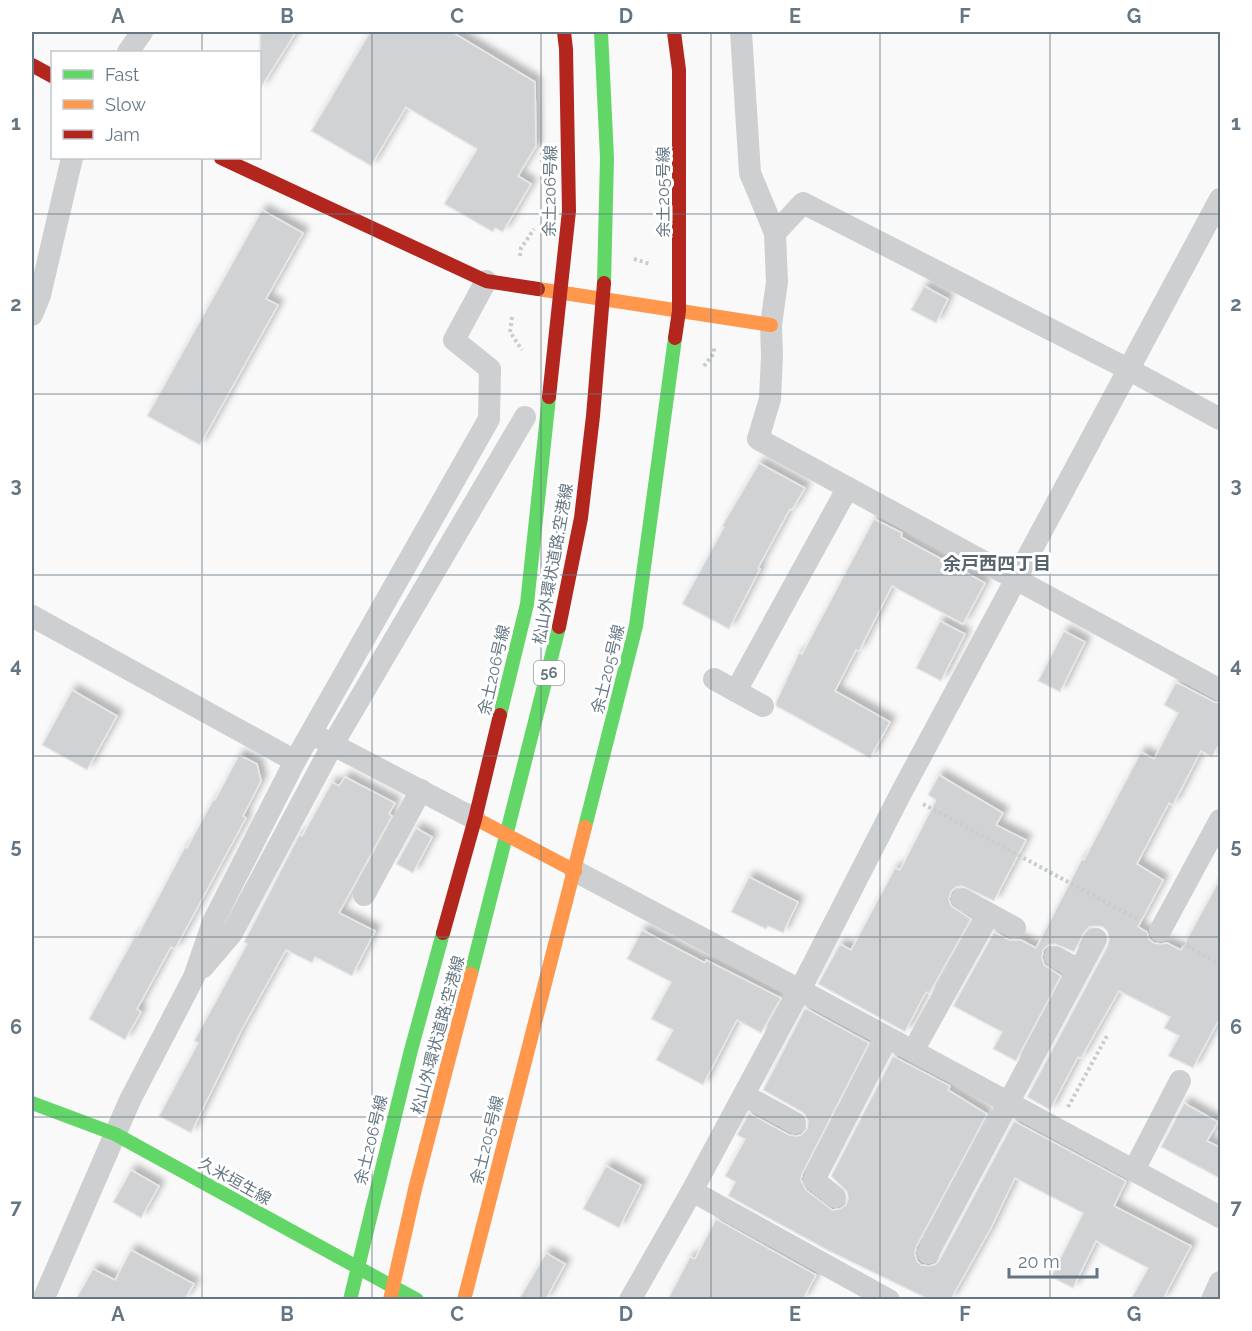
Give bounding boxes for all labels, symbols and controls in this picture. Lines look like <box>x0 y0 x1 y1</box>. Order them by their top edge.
text: A <box>111 4 125 28</box>
text: B <box>280 4 294 28</box>
text: C <box>450 4 464 28</box>
text: D <box>619 4 633 28</box>
text: E <box>789 4 801 28</box>
text: F <box>959 4 971 28</box>
text: G <box>1127 4 1141 28</box>
legend <box>51 51 261 159</box>
text: Fast <box>105 64 139 85</box>
text: Slow <box>105 94 146 115</box>
text: 1 <box>11 111 21 135</box>
text: 1 <box>1231 111 1241 135</box>
text: Jam <box>105 124 140 145</box>
street label: 余土206号線 <box>540 145 560 237</box>
street label: 余土205号線 <box>654 147 673 237</box>
text: 2 <box>10 292 22 316</box>
text: 2 <box>1230 292 1242 316</box>
text: 3 <box>10 473 22 497</box>
text: 3 <box>1230 473 1242 497</box>
street label: 松山外環状道路;空港線 <box>529 482 577 646</box>
district label: 余戸西四丁目 <box>943 553 1051 574</box>
street label: 余土206号線 <box>474 623 514 717</box>
street label: 余土205号線 <box>588 623 628 715</box>
text: 4 <box>10 653 22 677</box>
text: 4 <box>1230 653 1242 677</box>
road number: 56 <box>534 661 564 685</box>
text: 5 <box>10 834 22 858</box>
text: 5 <box>1230 834 1242 858</box>
street label: 松山外環状道路;空港線 <box>408 954 468 1116</box>
text: 6 <box>10 1015 22 1039</box>
text: 6 <box>1230 1015 1242 1039</box>
street label: 余土206号線 <box>351 1093 391 1187</box>
street label: 余土205号線 <box>467 1094 507 1186</box>
street label: 久米垣生線 <box>195 1153 275 1209</box>
text: 7 <box>10 1195 22 1219</box>
text: 7 <box>1230 1195 1242 1219</box>
scale bar <box>1009 1241 1098 1279</box>
text: 20 m <box>1018 1251 1060 1272</box>
text: A <box>111 1302 125 1326</box>
text: B <box>280 1302 294 1326</box>
text: C <box>450 1302 464 1326</box>
text: D <box>619 1302 633 1326</box>
text: E <box>789 1302 801 1326</box>
text: F <box>959 1302 971 1326</box>
text: G <box>1127 1302 1141 1326</box>

